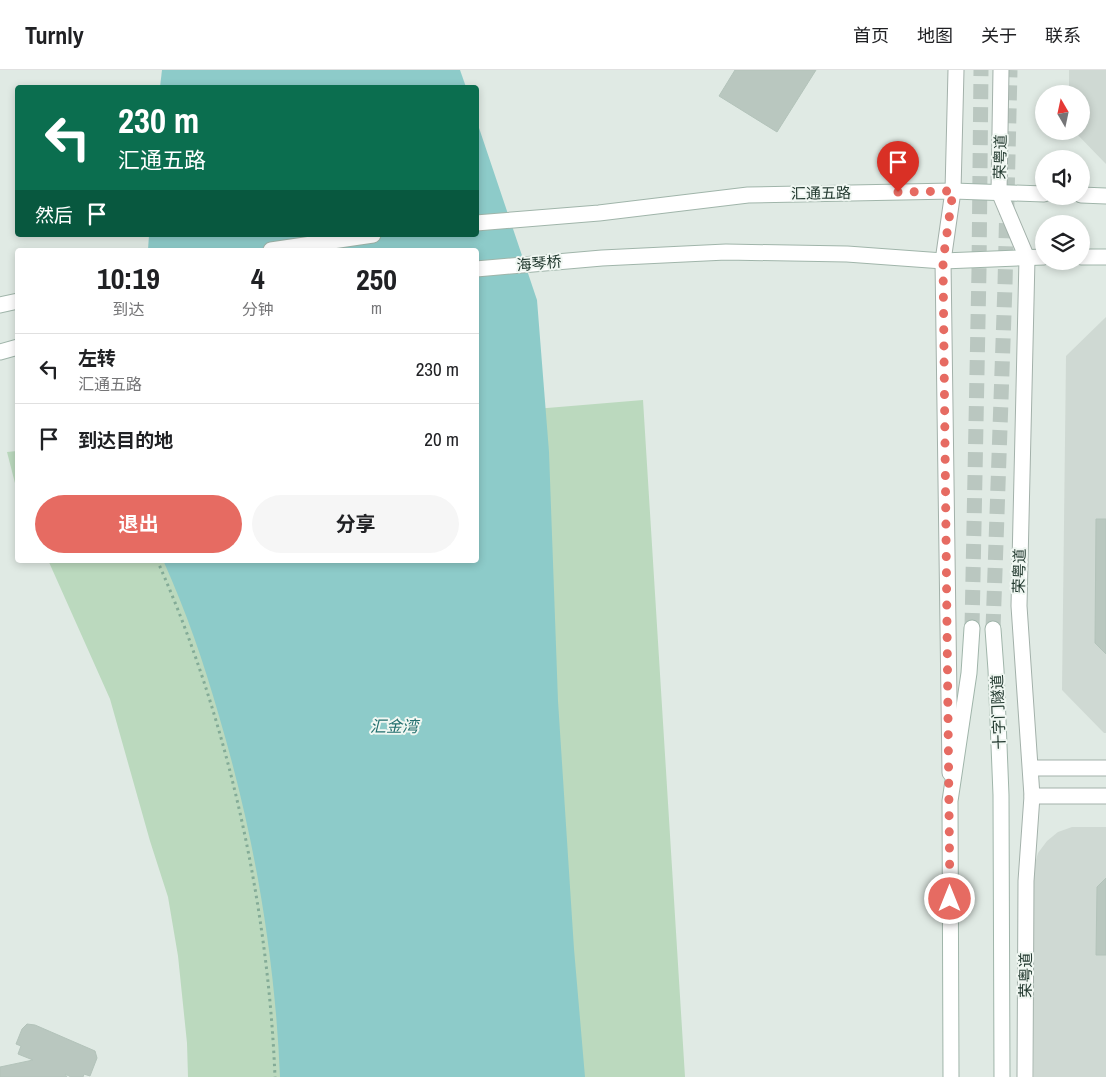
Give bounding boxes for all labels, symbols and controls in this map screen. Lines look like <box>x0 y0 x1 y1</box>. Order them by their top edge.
text: Turnly <box>25 19 84 51</box>
text: 首页 <box>853 23 889 48</box>
text: 地图 <box>917 23 953 48</box>
text: 关于 <box>981 23 1017 48</box>
text: 联系 <box>1045 23 1081 48</box>
north arrow <box>1035 85 1090 140</box>
map controls <box>1035 85 1090 270</box>
text: 230 m <box>118 97 199 144</box>
icon: left <box>35 105 100 170</box>
street label: 荣粤道 <box>989 134 1011 180</box>
pin <box>877 141 919 192</box>
text: 汇通五路 <box>118 145 206 175</box>
icon: arrive <box>884 148 912 176</box>
button: sound <box>1035 150 1090 205</box>
street label: 汇通五路 <box>791 182 851 204</box>
icon: arrive <box>83 200 111 228</box>
text: 然后 <box>35 202 73 228</box>
button: layers <box>1035 215 1090 270</box>
street label: 海琴桥 <box>516 251 562 275</box>
text: 10:19 <box>97 258 160 298</box>
text: 4 <box>251 258 265 298</box>
text: 250 <box>356 259 397 299</box>
text: m <box>371 297 382 319</box>
text: 到达 <box>112 298 144 320</box>
text: 分钟 <box>242 298 274 320</box>
text: 左转 <box>78 345 116 371</box>
icon: left <box>35 355 63 383</box>
text: 230 m <box>416 356 459 382</box>
text: 汇通五路 <box>78 373 142 395</box>
icon: arrive <box>35 425 63 453</box>
text: 20 m <box>424 426 459 452</box>
text: 到达目的地 <box>78 427 173 453</box>
button: 退出 <box>35 495 242 553</box>
button: 分享 <box>252 495 459 553</box>
street label: 荣粤道 <box>1008 548 1030 594</box>
street label: 十字门隧道 <box>986 674 1010 750</box>
water label: 汇金湾 <box>370 715 421 737</box>
position arrow <box>923 872 975 924</box>
street label: 荣粤道 <box>1015 952 1036 998</box>

